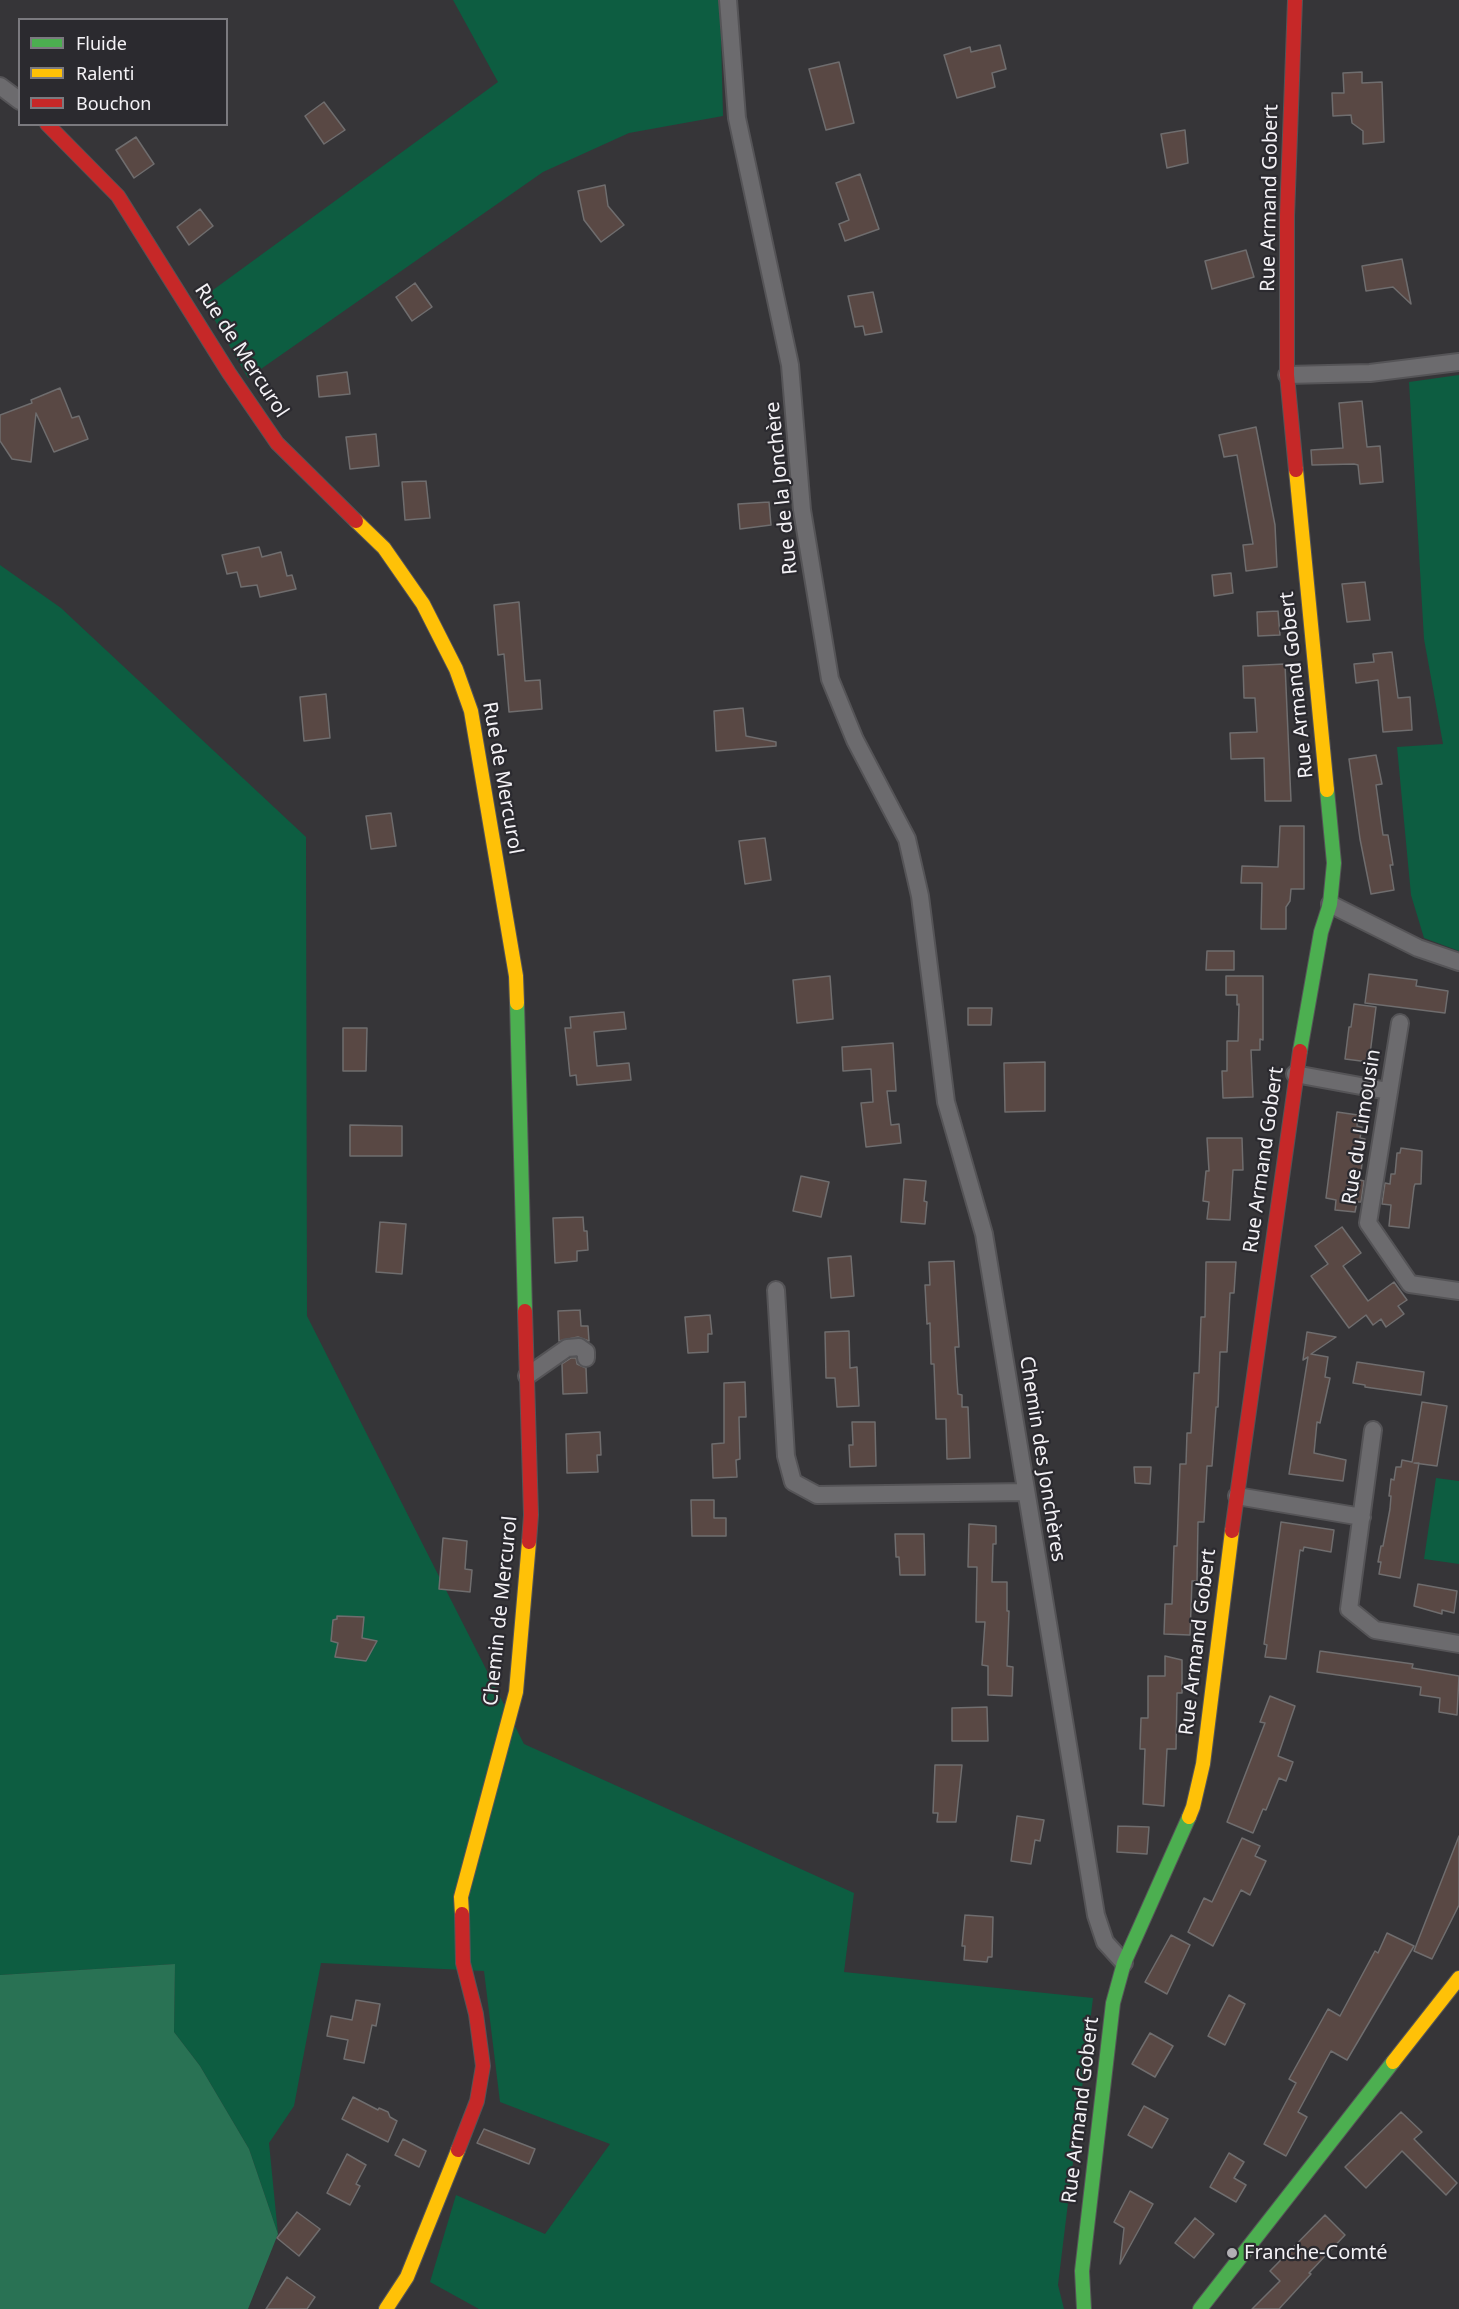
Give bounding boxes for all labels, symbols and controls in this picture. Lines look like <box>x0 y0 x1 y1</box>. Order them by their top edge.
legend <box>18 18 228 126</box>
text: Fluide <box>76 31 127 55</box>
text: Ralenti <box>76 61 134 85</box>
text: Bouchon <box>76 91 152 115</box>
street label: Rue Armand Gobert <box>1256 104 1284 292</box>
street label: Rue de Mercurol <box>189 280 293 422</box>
street label: Rue de la Jonchère <box>761 400 803 576</box>
street label: Rue Armand Gobert <box>1275 590 1319 780</box>
street label: Rue de Mercurol <box>477 700 527 856</box>
street label: Rue du Limousin <box>1338 1048 1386 1206</box>
street label: Rue Armand Gobert <box>1239 1065 1289 1255</box>
street label: Chemin des Jonchères <box>1014 1354 1070 1564</box>
street label: Chemin de Mercurol <box>479 1515 523 1707</box>
street label: Rue Armand Gobert <box>1175 1547 1221 1737</box>
street label: Rue Armand Gobert <box>1058 2015 1104 2205</box>
place label: Franche-Comté <box>1244 2241 1387 2265</box>
marker: Franche-Comté <box>1225 2246 1239 2260</box>

